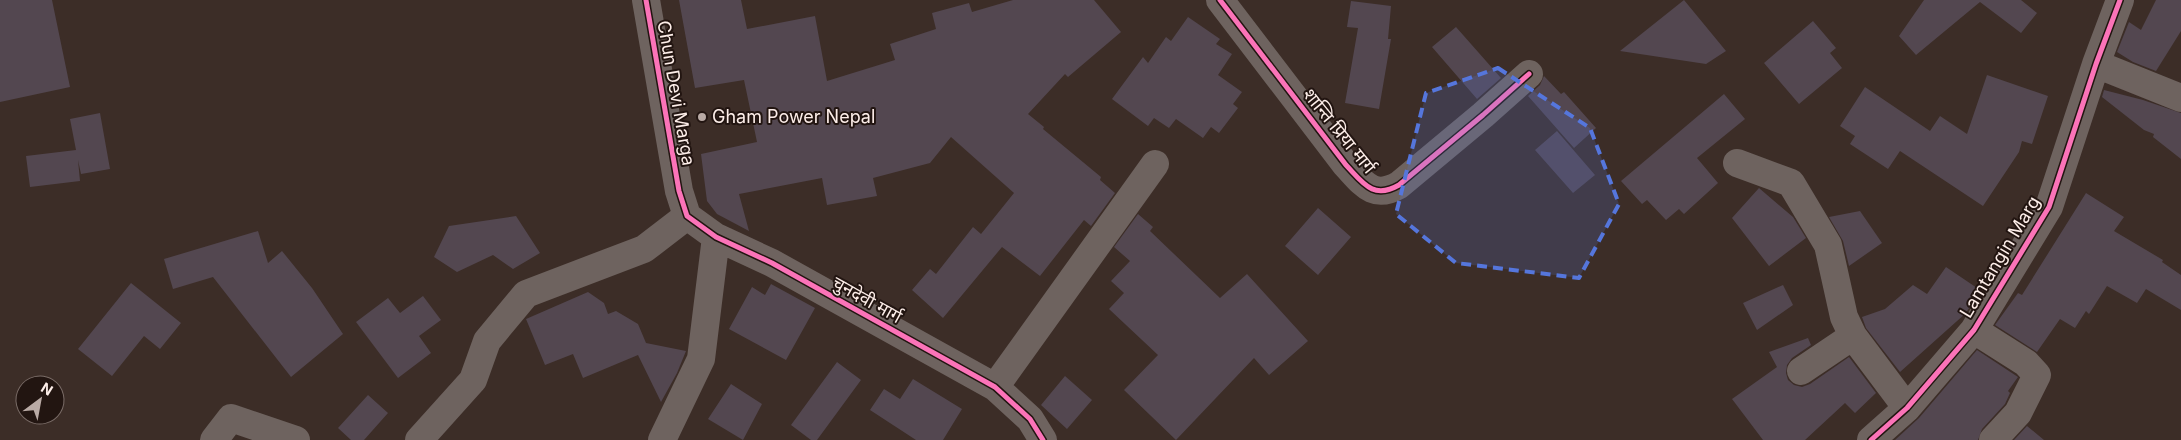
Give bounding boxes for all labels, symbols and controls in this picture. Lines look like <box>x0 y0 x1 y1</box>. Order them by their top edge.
street label: Chun Devi Marga <box>653 19 700 167</box>
street label: शान्ति प्रिया मार्ग <box>1299 84 1381 178</box>
place label: Gham Power Nepal <box>712 106 875 127</box>
marker: Gham Power Nepal <box>696 111 708 123</box>
street label: Lamtangin Marg <box>1955 192 2044 321</box>
street label: चुनदेवी मार्ग <box>828 272 907 329</box>
north arrow <box>15 375 65 425</box>
text: N <box>38 379 56 399</box>

